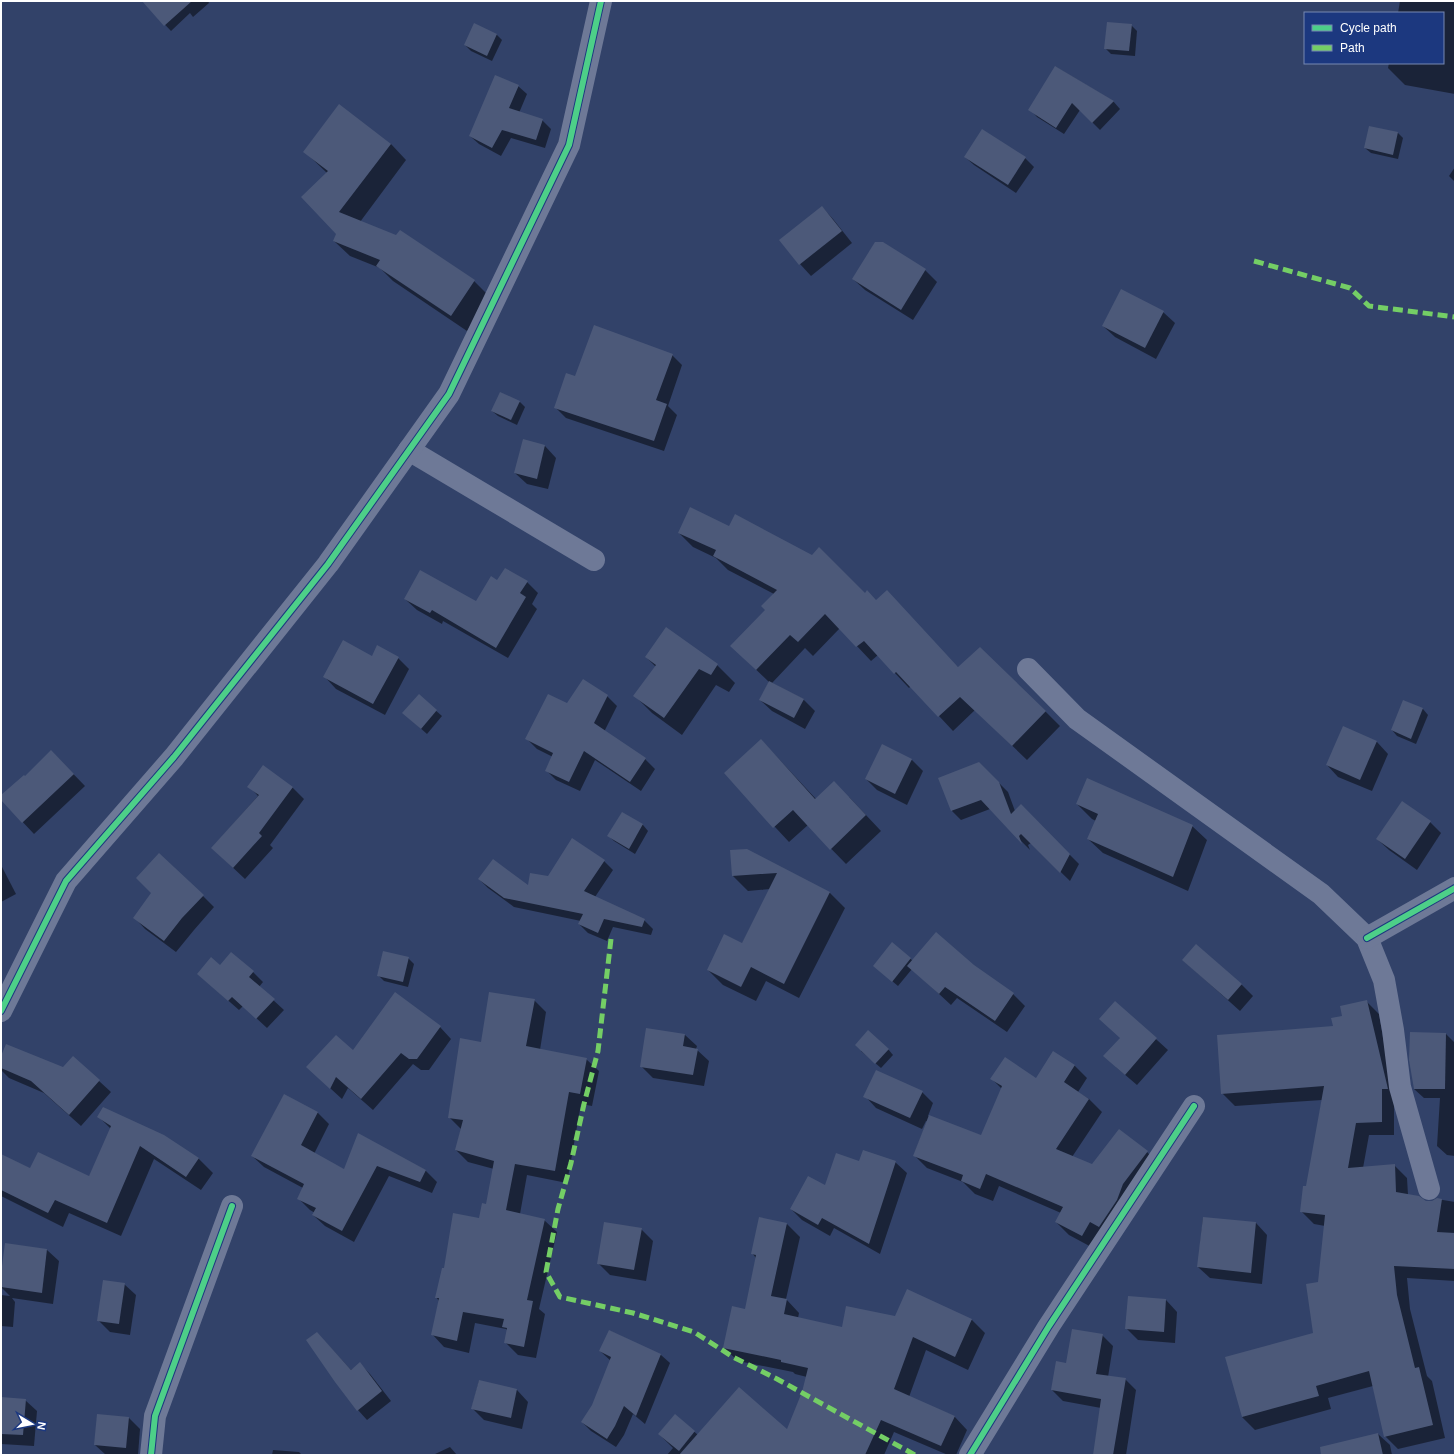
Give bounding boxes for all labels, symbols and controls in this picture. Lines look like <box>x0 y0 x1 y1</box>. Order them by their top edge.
legend <box>1304 12 1444 64</box>
text: Cycle path <box>1340 21 1397 35</box>
text: Path <box>1340 41 1365 55</box>
north arrow <box>12 1404 52 1444</box>
text: N <box>35 1421 48 1431</box>

